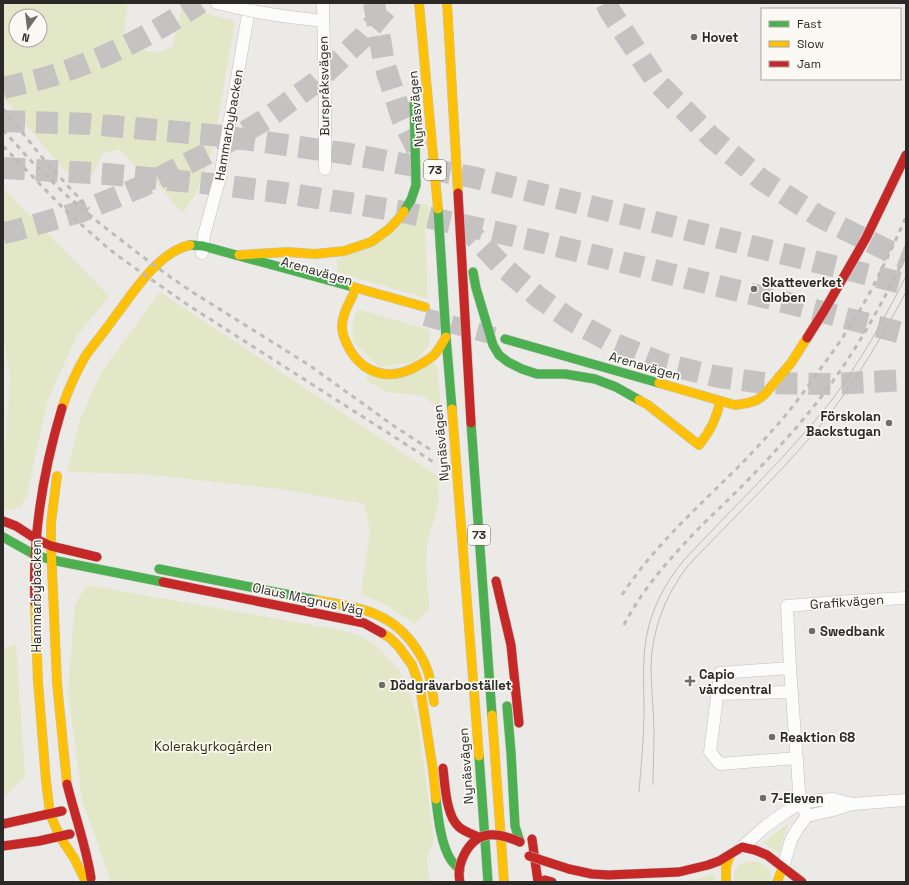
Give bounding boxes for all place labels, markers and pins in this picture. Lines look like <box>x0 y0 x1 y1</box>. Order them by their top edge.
place label: Hovet <box>702 29 739 46</box>
marker: Hovet <box>689 32 699 42</box>
place label: Skatteverket Globen <box>762 274 842 306</box>
marker: Skatteverket Globen <box>749 284 759 294</box>
place label: Förskolan Backstugan <box>806 408 881 440</box>
marker: Förskolan Backstugan <box>884 418 894 428</box>
place label: Swedbank <box>820 623 886 640</box>
marker: Swedbank <box>807 626 817 636</box>
place label: Capio vårdcentral <box>699 666 772 698</box>
marker: Capio vårdcentral <box>684 675 696 687</box>
place label: Dödgrävarbostället <box>390 677 512 694</box>
marker: Dödgrävarbostället <box>377 680 387 690</box>
place label: Reaktion 68 <box>780 729 855 746</box>
marker: Reaktion 68 <box>767 732 777 742</box>
place label: 7-Eleven <box>771 790 824 807</box>
marker: 7-Eleven <box>758 793 768 803</box>

